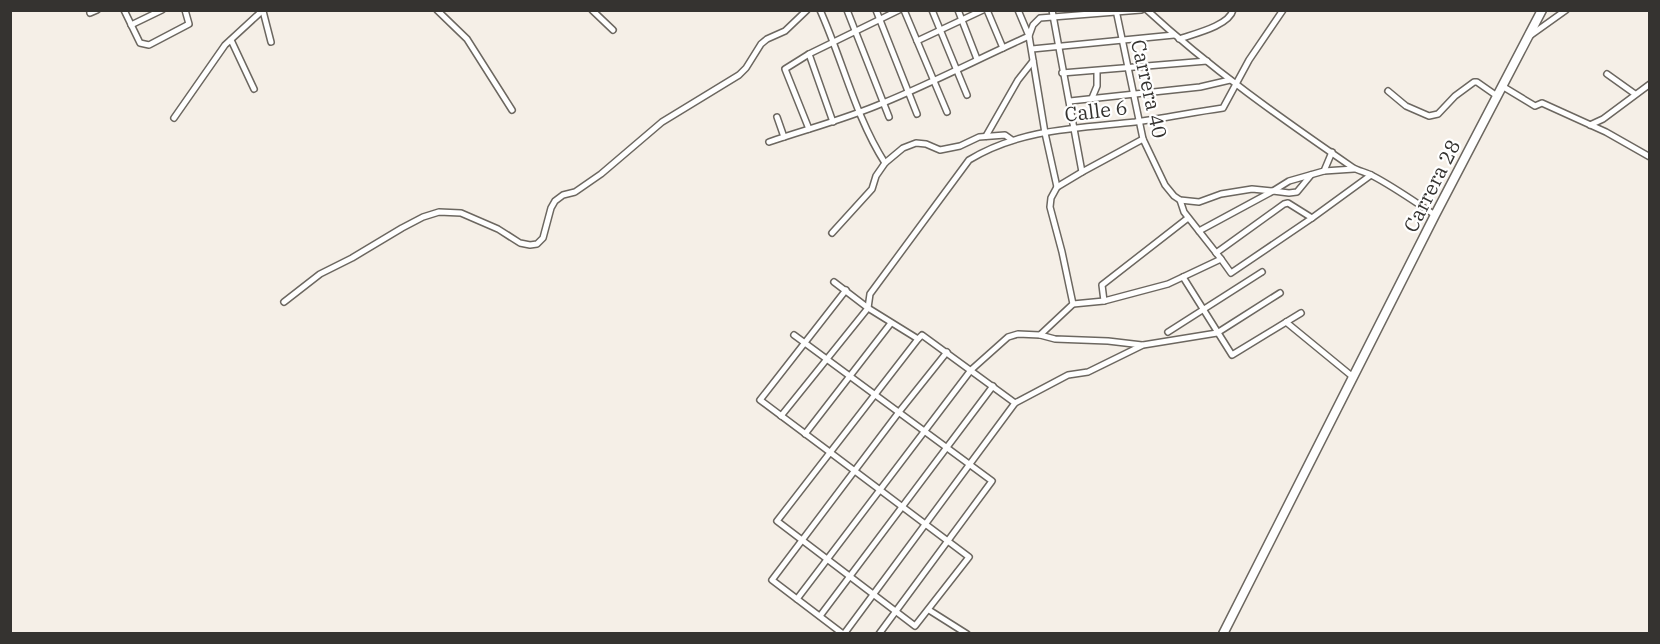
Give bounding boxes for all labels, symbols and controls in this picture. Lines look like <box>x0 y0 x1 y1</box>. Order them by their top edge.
street label: Carrera 40 <box>1125 37 1174 141</box>
street label: Calle 6 <box>1063 93 1129 128</box>
street label: Carrera 28 <box>1397 135 1466 237</box>

